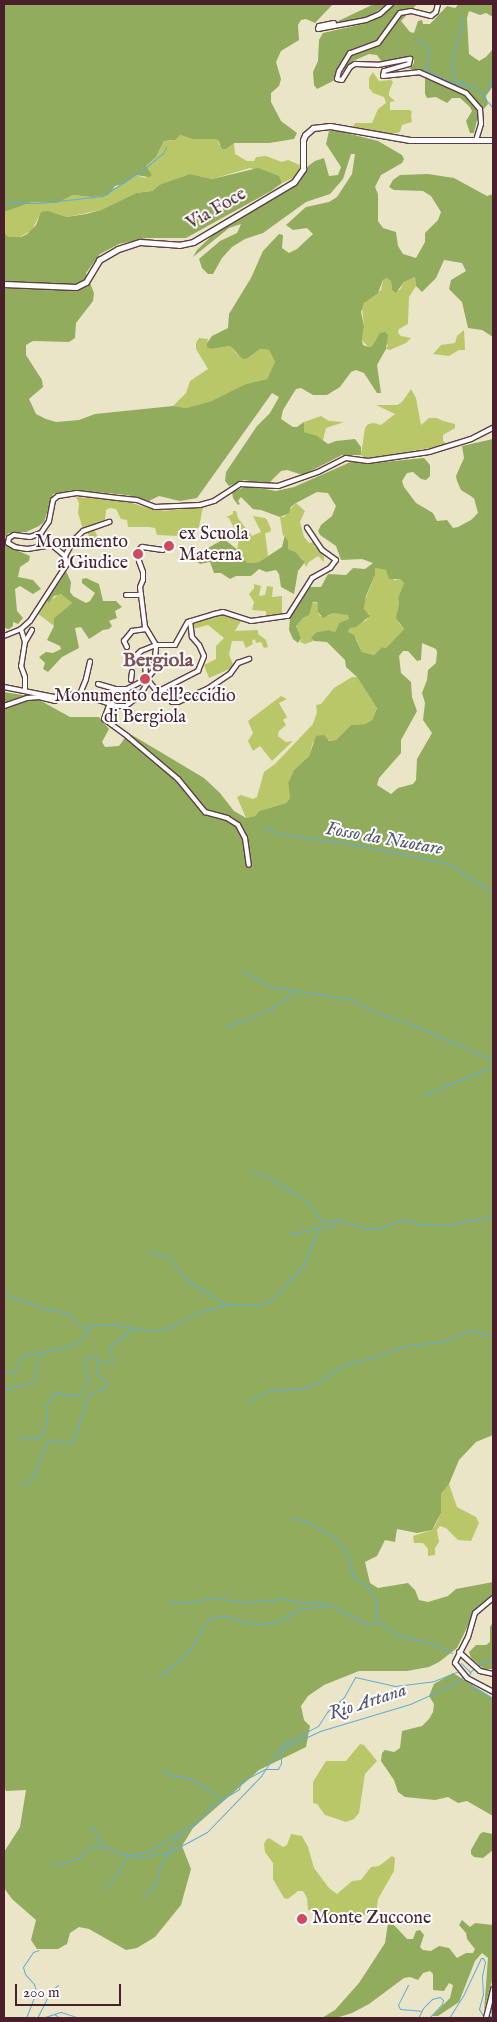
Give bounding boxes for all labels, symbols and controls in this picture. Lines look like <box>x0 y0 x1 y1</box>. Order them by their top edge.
street label: Via Foce <box>183 184 251 236</box>
place label: ex Scuola Materna <box>179 525 249 568</box>
place label: Monumento a Giudice <box>35 533 128 576</box>
marker: ex Scuola Materna <box>163 540 175 552</box>
marker: Monumento a Giudice <box>132 548 144 560</box>
district label: Bergiola <box>123 648 193 672</box>
marker: Monumento dell'eccidio di Bergiola <box>139 673 151 685</box>
place label: Monumento dell'eccidio di Bergiola <box>54 687 236 730</box>
water label: Fosso da Nuotare <box>324 818 444 862</box>
water label: Rio Artana <box>326 1680 410 1726</box>
place label: Monte Zuccone <box>312 1908 431 1930</box>
marker: Monte Zuccone <box>296 1913 308 1925</box>
scale bar <box>18 1974 124 2006</box>
text: 200 m <box>23 1983 60 2002</box>

